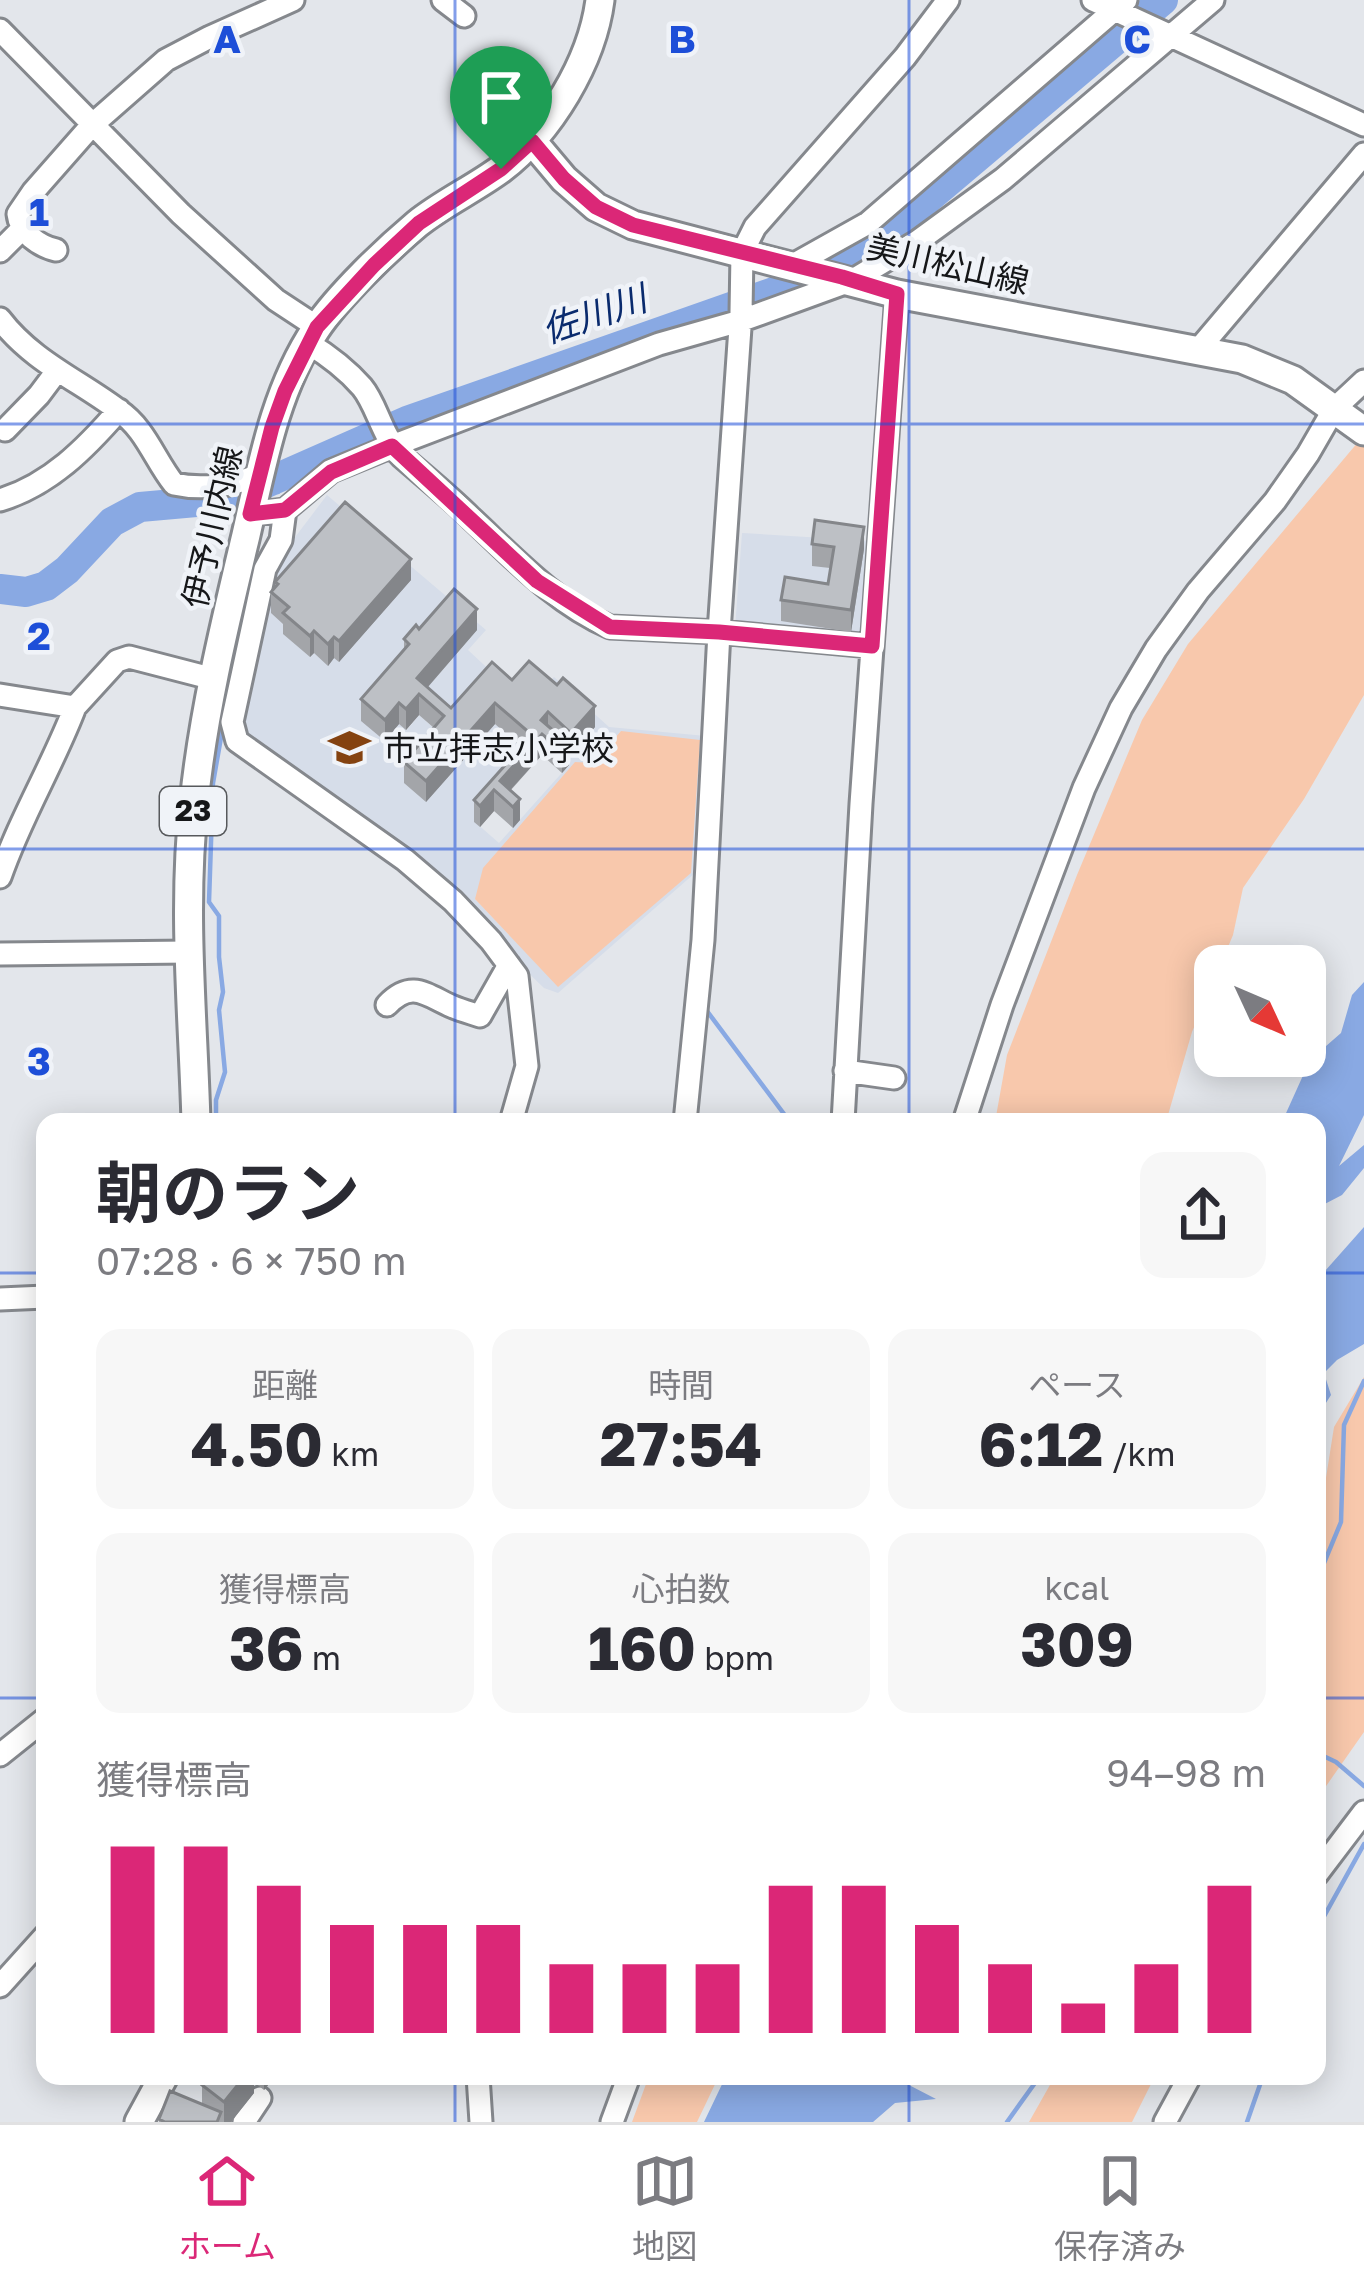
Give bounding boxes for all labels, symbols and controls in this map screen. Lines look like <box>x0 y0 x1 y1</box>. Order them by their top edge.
text: A <box>213 15 241 62</box>
text: B <box>668 15 696 62</box>
text: C <box>1123 15 1151 62</box>
pin <box>450 46 552 169</box>
icon: arrive <box>468 64 534 130</box>
text: 1 <box>29 188 49 235</box>
street label: 美川松山線 <box>863 226 1033 301</box>
water label: 佐川川 <box>536 274 656 351</box>
street label: 伊予川内線 <box>174 442 249 612</box>
text: 2 <box>27 612 51 659</box>
school or university icon: 市立拝志小学校 <box>326 725 372 771</box>
place label: 市立拝志小学校 <box>383 728 614 767</box>
road number: 23 <box>160 787 226 835</box>
north arrow <box>1194 945 1326 1077</box>
map controls <box>1194 945 1326 1077</box>
text: 3 <box>27 1037 51 1084</box>
text: 朝のラン <box>96 1152 360 1232</box>
button: share <box>1140 1152 1266 1278</box>
text: 07:28 · 6 × 750 m <box>96 1237 406 1284</box>
text: 距離 <box>252 1365 318 1404</box>
text: 時間 <box>648 1365 714 1404</box>
text: ペース <box>1028 1365 1126 1404</box>
text: 4.50 <box>191 1407 323 1479</box>
text: 27:54 <box>600 1407 762 1479</box>
text: 6:12 <box>979 1407 1103 1479</box>
text: km <box>323 1434 379 1473</box>
text: /km <box>1103 1434 1175 1473</box>
text: kcal <box>1044 1568 1110 1607</box>
text: 獲得標高 <box>219 1569 351 1608</box>
text: 心拍数 <box>632 1569 731 1608</box>
text: 309 <box>1020 1607 1134 1679</box>
text: 36 <box>229 1611 304 1683</box>
text: 160 <box>588 1611 696 1683</box>
text: m <box>304 1638 341 1677</box>
text: bpm <box>696 1638 774 1677</box>
text: 94–98 m <box>1106 1749 1266 1796</box>
text: 獲得標高 <box>96 1756 252 1803</box>
tab: ホーム <box>178 2148 276 2268</box>
tab: 地図 <box>632 2148 698 2268</box>
tab: 保存済み <box>1054 2148 1186 2268</box>

